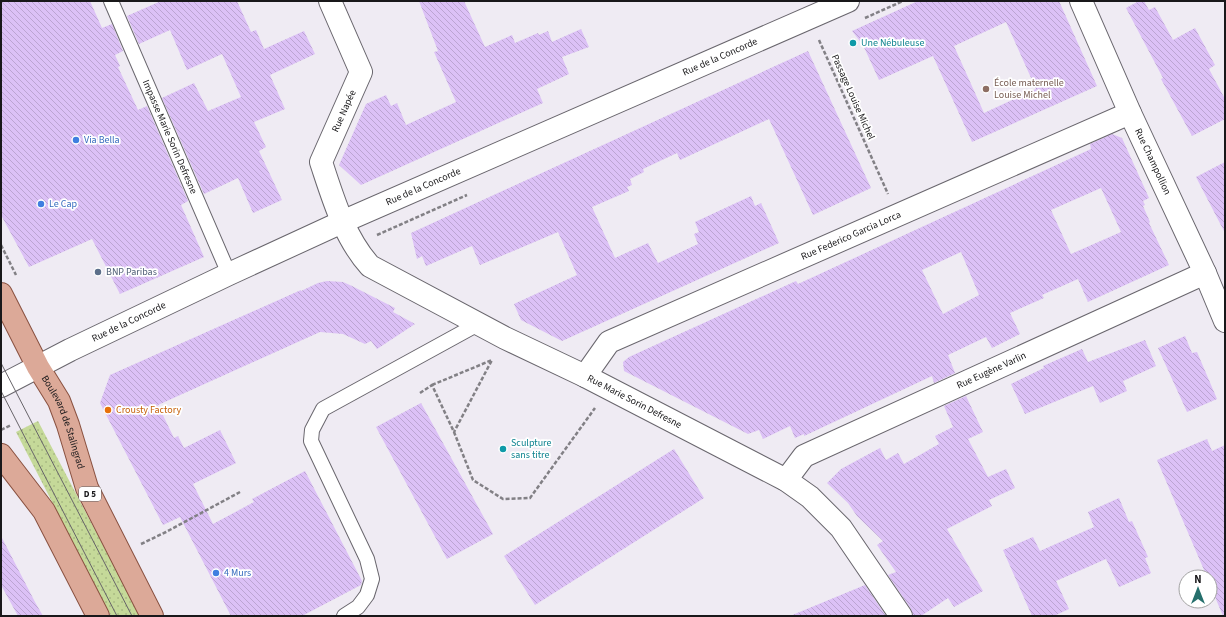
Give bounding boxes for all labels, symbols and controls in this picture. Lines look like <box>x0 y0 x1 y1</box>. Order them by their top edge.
street label: Rue de la Concorde <box>680 34 760 79</box>
place label: Une Nébuleuse <box>861 36 924 50</box>
marker: Une Nébuleuse <box>848 38 858 48</box>
street label: Passage Louise Michel <box>828 52 878 142</box>
place label: École maternelle Louise Michel <box>994 76 1064 102</box>
street label: Impasse Marie Sorin Defresne <box>139 78 201 196</box>
marker: École maternelle Louise Michel <box>981 84 991 94</box>
street label: Rue Napée <box>328 88 360 134</box>
street label: Rue Champollion <box>1131 126 1174 197</box>
place label: Via Bella <box>84 133 120 147</box>
marker: Via Bella <box>71 135 81 145</box>
street label: Rue de la Concorde <box>383 164 463 209</box>
place label: Le Cap <box>49 197 77 211</box>
marker: Le Cap <box>36 199 46 209</box>
street label: Rue Federico Garcia Lorca <box>799 207 903 264</box>
place label: BNP Paribas <box>106 265 157 279</box>
marker: BNP Paribas <box>93 267 103 277</box>
street label: Rue de la Concorde <box>89 298 168 346</box>
street label: Rue Eugène Varlin <box>954 349 1029 392</box>
street label: Rue Marie Sorin Defresne <box>585 371 684 432</box>
street label: Boulevard de Stalingrad <box>38 373 88 471</box>
place label: Crousty Factory <box>116 403 181 417</box>
marker: Crousty Factory <box>103 405 113 415</box>
place label: Sculpture sans titre <box>511 436 551 462</box>
marker: Sculpture sans titre <box>498 444 508 454</box>
road number: D 5 <box>79 487 101 501</box>
place label: 4 Murs <box>224 566 251 580</box>
marker: 4 Murs <box>211 568 221 578</box>
north arrow <box>1178 569 1218 609</box>
text: N <box>1194 572 1202 587</box>

